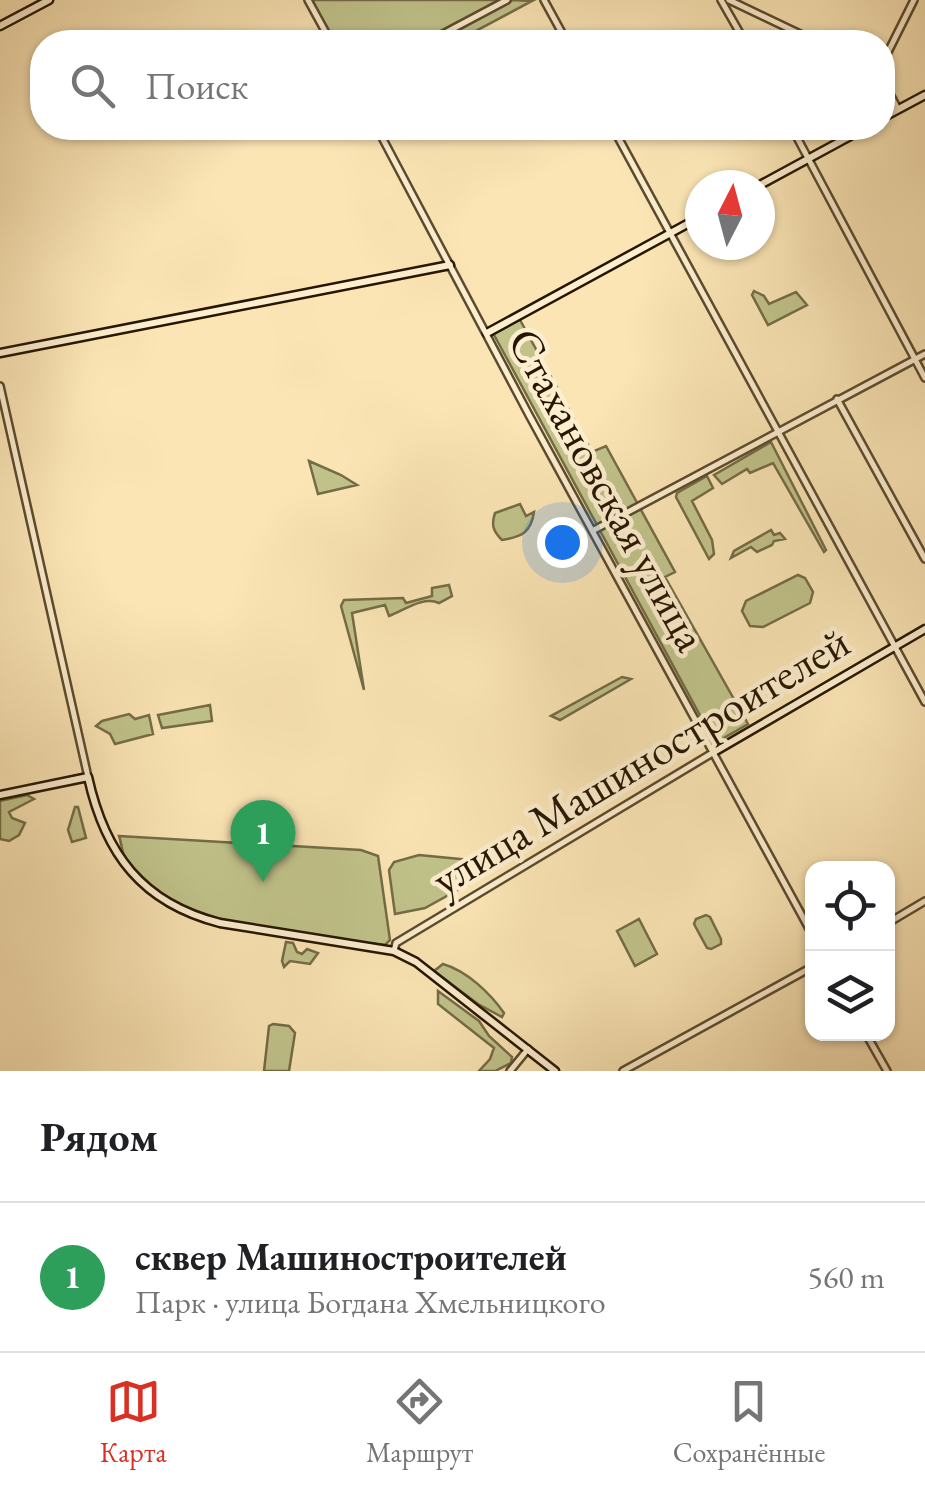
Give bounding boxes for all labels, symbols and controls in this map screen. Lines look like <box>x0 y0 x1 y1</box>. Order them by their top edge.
search box <box>30 30 895 140</box>
icon: search <box>65 58 120 113</box>
text: Поиск <box>145 61 248 110</box>
north arrow <box>685 170 775 260</box>
street label: Стахановская улица <box>495 317 721 661</box>
your location <box>537 517 588 568</box>
street label: улица Машиностроителей <box>420 612 860 908</box>
pin: 1 <box>230 800 296 882</box>
map controls <box>805 861 895 1041</box>
button: locate <box>805 861 895 951</box>
button: layers <box>805 951 895 1041</box>
text: Рядом <box>40 1109 158 1164</box>
text: сквер Машиностроителей <box>135 1232 567 1281</box>
text: 1 <box>64 1256 81 1298</box>
text: 560 m <box>808 1256 885 1298</box>
text: Парк · улица Богдана Хмельницкого <box>135 1281 606 1323</box>
tab: Карта <box>100 1374 167 1470</box>
tab: Маршрут <box>366 1374 473 1470</box>
tab: Сохранённые <box>673 1374 825 1470</box>

